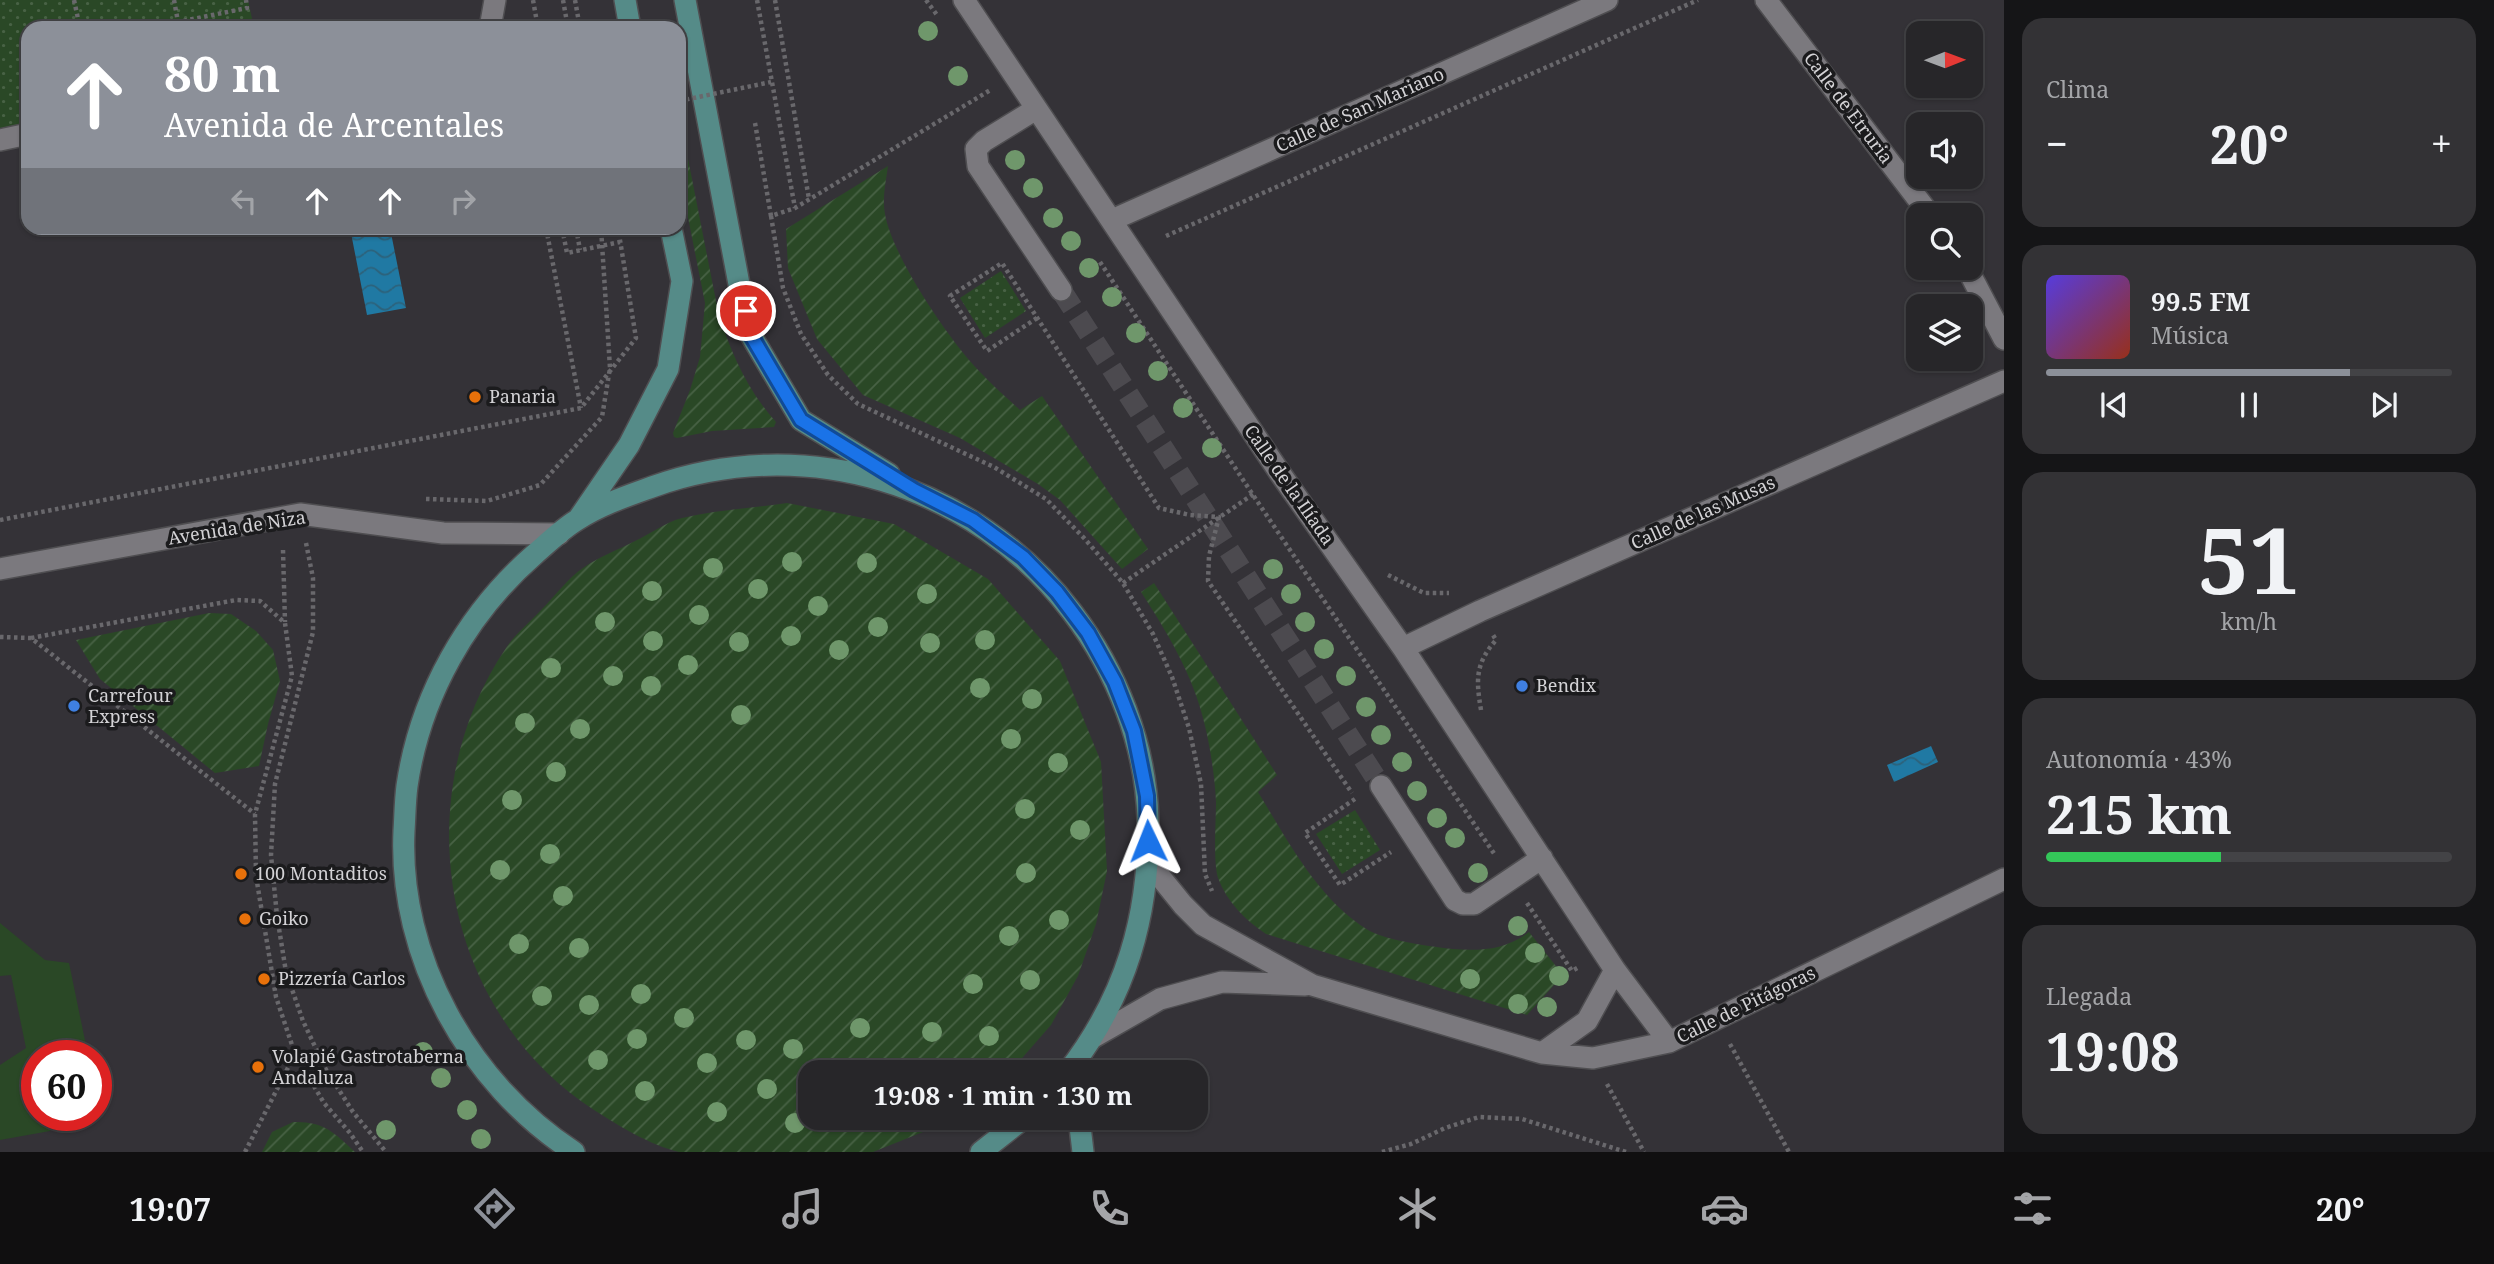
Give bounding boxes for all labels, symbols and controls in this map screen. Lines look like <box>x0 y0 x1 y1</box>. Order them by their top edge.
north arrow <box>1906 21 1983 98</box>
map controls <box>1906 21 1983 371</box>
text: 80 m <box>164 40 280 106</box>
street label: Calle de Etruria <box>1799 47 1899 168</box>
icon: ahead <box>49 49 140 140</box>
street label: Calle de San Mariano <box>1272 61 1447 157</box>
text: Clima <box>2046 73 2109 105</box>
text: Avenida de Arcentales <box>164 103 504 146</box>
text: 20° <box>2210 108 2289 179</box>
button: sound <box>1906 112 1983 189</box>
text: − <box>2046 117 2068 169</box>
text: + <box>2431 117 2452 169</box>
icon: left <box>225 182 263 220</box>
icon: ahead <box>298 182 336 220</box>
icon: ahead <box>371 182 409 220</box>
icon: right <box>444 182 482 220</box>
button: search <box>1906 203 1983 280</box>
pin <box>716 281 776 341</box>
text: 99.5 FM <box>2151 283 2250 319</box>
icon: arrive <box>727 292 765 330</box>
button: layers <box>1906 294 1983 371</box>
text: Música <box>2151 319 2229 351</box>
place label: Panaria <box>489 384 556 408</box>
icon: previous <box>2095 386 2133 424</box>
icon: pause <box>2230 386 2268 424</box>
icon: next <box>2365 386 2403 424</box>
marker: Panaria <box>467 389 483 405</box>
street label: Calle de la Ilíada <box>1239 420 1340 549</box>
street label: Calle de las Musas <box>1627 470 1778 555</box>
text: 51 <box>2198 497 2300 621</box>
street label: Avenida de Niza <box>166 504 307 550</box>
text: km/h <box>2221 605 2277 637</box>
place label: Bendix <box>1536 673 1597 697</box>
marker: Bendix <box>1514 678 1530 694</box>
place label: Carrefour Express <box>88 683 173 728</box>
marker: Carrefour Express <box>66 698 82 714</box>
text: Autonomía · 43% <box>2046 743 2232 775</box>
text: 215 km <box>2046 778 2232 849</box>
position arrow <box>1111 804 1185 878</box>
place label: 100 Montaditos <box>255 861 387 885</box>
marker: 100 Montaditos <box>233 866 249 882</box>
place label: Goiko <box>259 906 309 930</box>
marker: Goiko <box>237 911 253 927</box>
street label: Calle de Pitágoras <box>1672 960 1819 1048</box>
place label: Pizzería Carlos <box>278 966 405 990</box>
marker: Pizzería Carlos <box>256 971 272 987</box>
text: Llegada <box>2046 980 2132 1012</box>
text: 19:08 <box>2046 1015 2179 1086</box>
speed limit sign: 60 <box>21 1040 112 1131</box>
place label: Volapié Gastrotaberna Andaluza <box>272 1044 464 1089</box>
marker: Volapié Gastrotaberna Andaluza <box>250 1059 266 1075</box>
text: 19:08 · 1 min · 130 m <box>873 1077 1133 1113</box>
icon: directions <box>470 1184 519 1233</box>
icon: music <box>778 1184 827 1233</box>
icon: phone <box>1085 1184 1134 1233</box>
icon: climate <box>1393 1184 1442 1233</box>
icon: car <box>1700 1184 1749 1233</box>
icon: filters <box>2008 1184 2057 1233</box>
text: 19:07 <box>129 1187 211 1230</box>
text: 20° <box>2316 1187 2365 1230</box>

